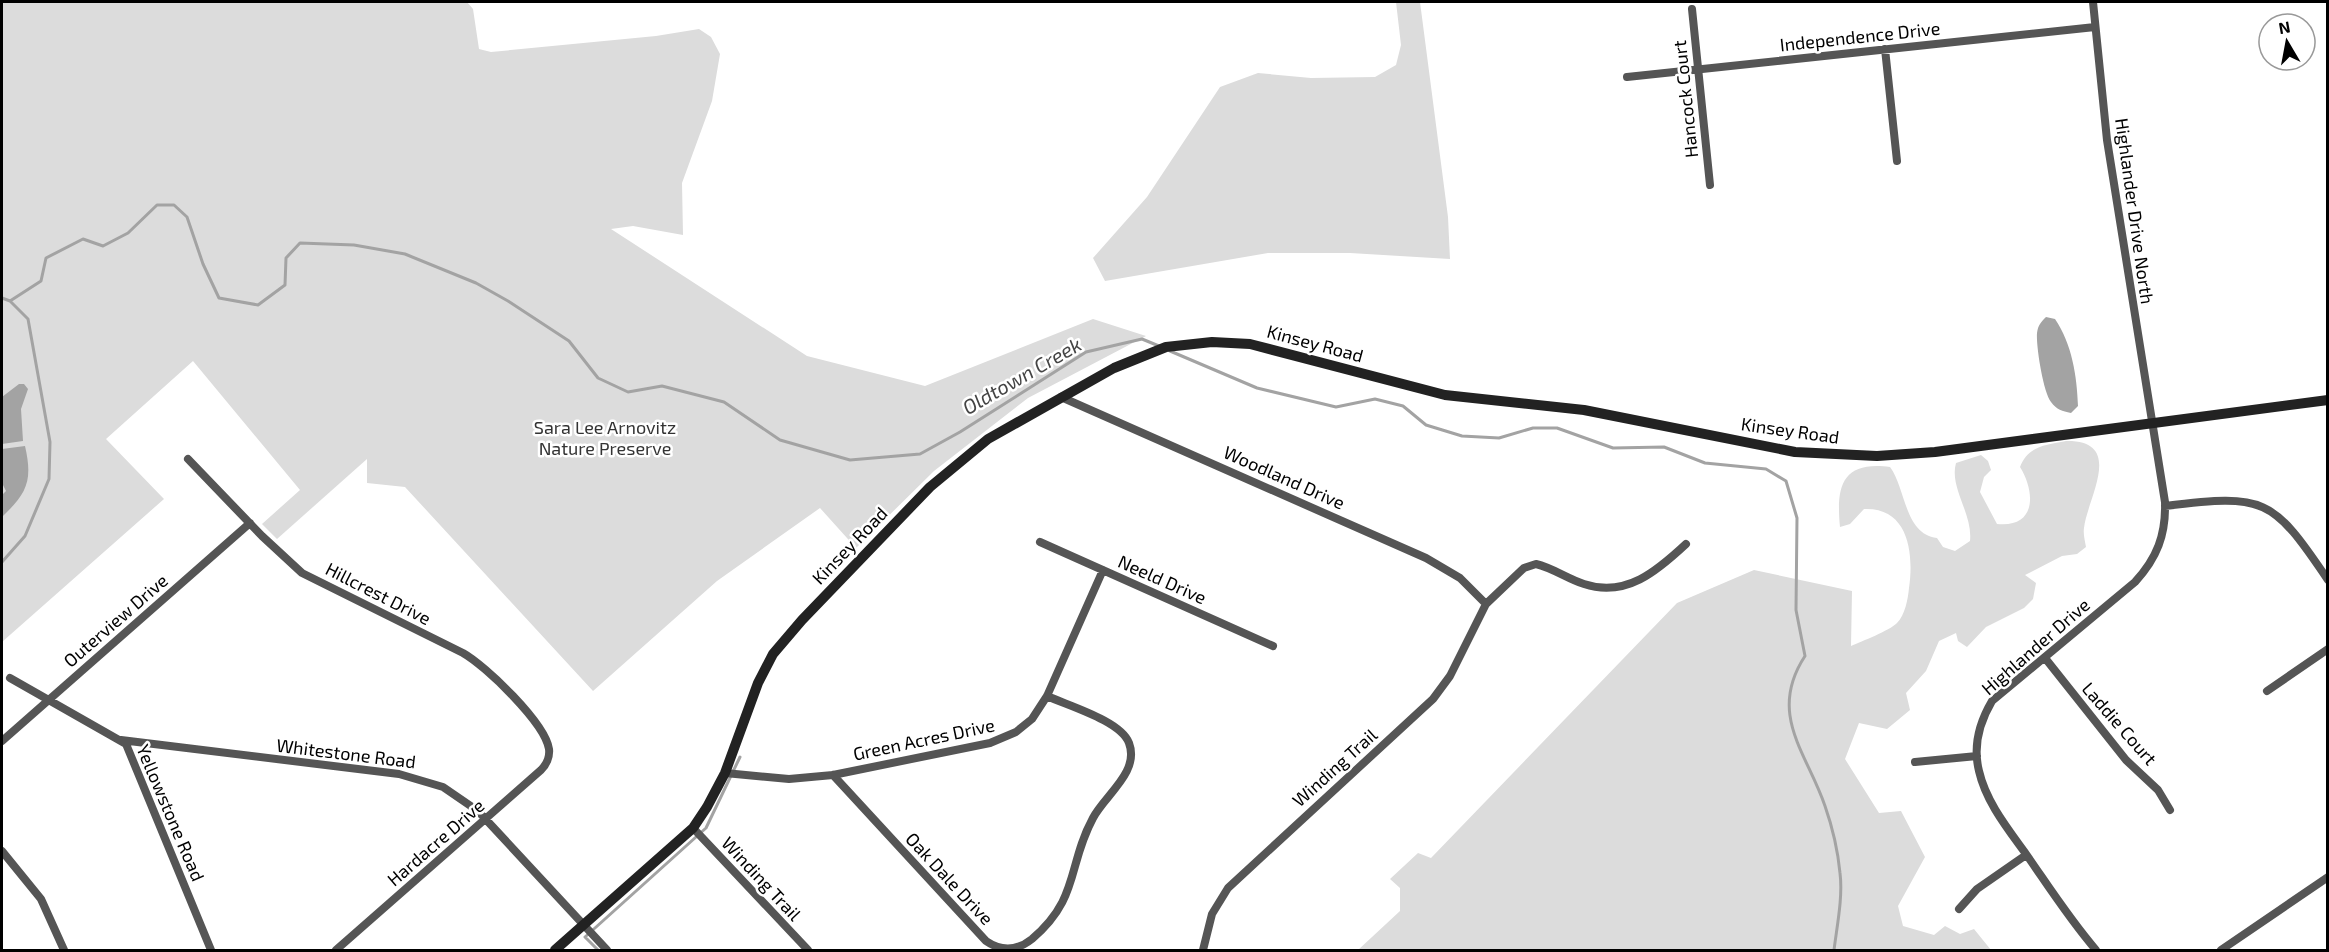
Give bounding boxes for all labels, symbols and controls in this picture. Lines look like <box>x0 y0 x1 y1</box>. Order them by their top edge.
north arrow <box>2257 12 2317 72</box>
text: N <box>2277 16 2292 37</box>
street label: Independence Drive <box>1779 17 1941 55</box>
street label: Hancock Court <box>1668 39 1702 159</box>
street label: Highlander Drive North <box>2111 116 2159 305</box>
street label: Kinsey Road <box>1265 320 1366 366</box>
water label: Oldtown Creek <box>958 331 1085 419</box>
street label: Kinsey Road <box>1740 412 1841 448</box>
park label: Sara Lee Arnovitz Nature Preserve <box>534 416 676 459</box>
street label: Woodland Drive <box>1220 441 1348 514</box>
street label: Kinsey Road <box>807 502 892 589</box>
street label: Neeld Drive <box>1115 550 1210 608</box>
street label: Hillcrest Drive <box>322 557 435 629</box>
street label: Outerview Drive <box>59 569 172 671</box>
street label: Highlander Drive <box>1977 593 2094 699</box>
street label: Laddie Court <box>2078 677 2162 769</box>
street label: Green Acres Drive <box>851 713 997 765</box>
street label: Winding Trail <box>1287 723 1382 811</box>
street label: Whitestone Road <box>275 734 417 772</box>
street label: Yellowstone Road <box>132 741 210 884</box>
street label: Hardacre Drive <box>382 794 488 890</box>
street label: Oak Dale Drive <box>901 827 998 929</box>
street label: Winding Trail <box>717 832 807 925</box>

